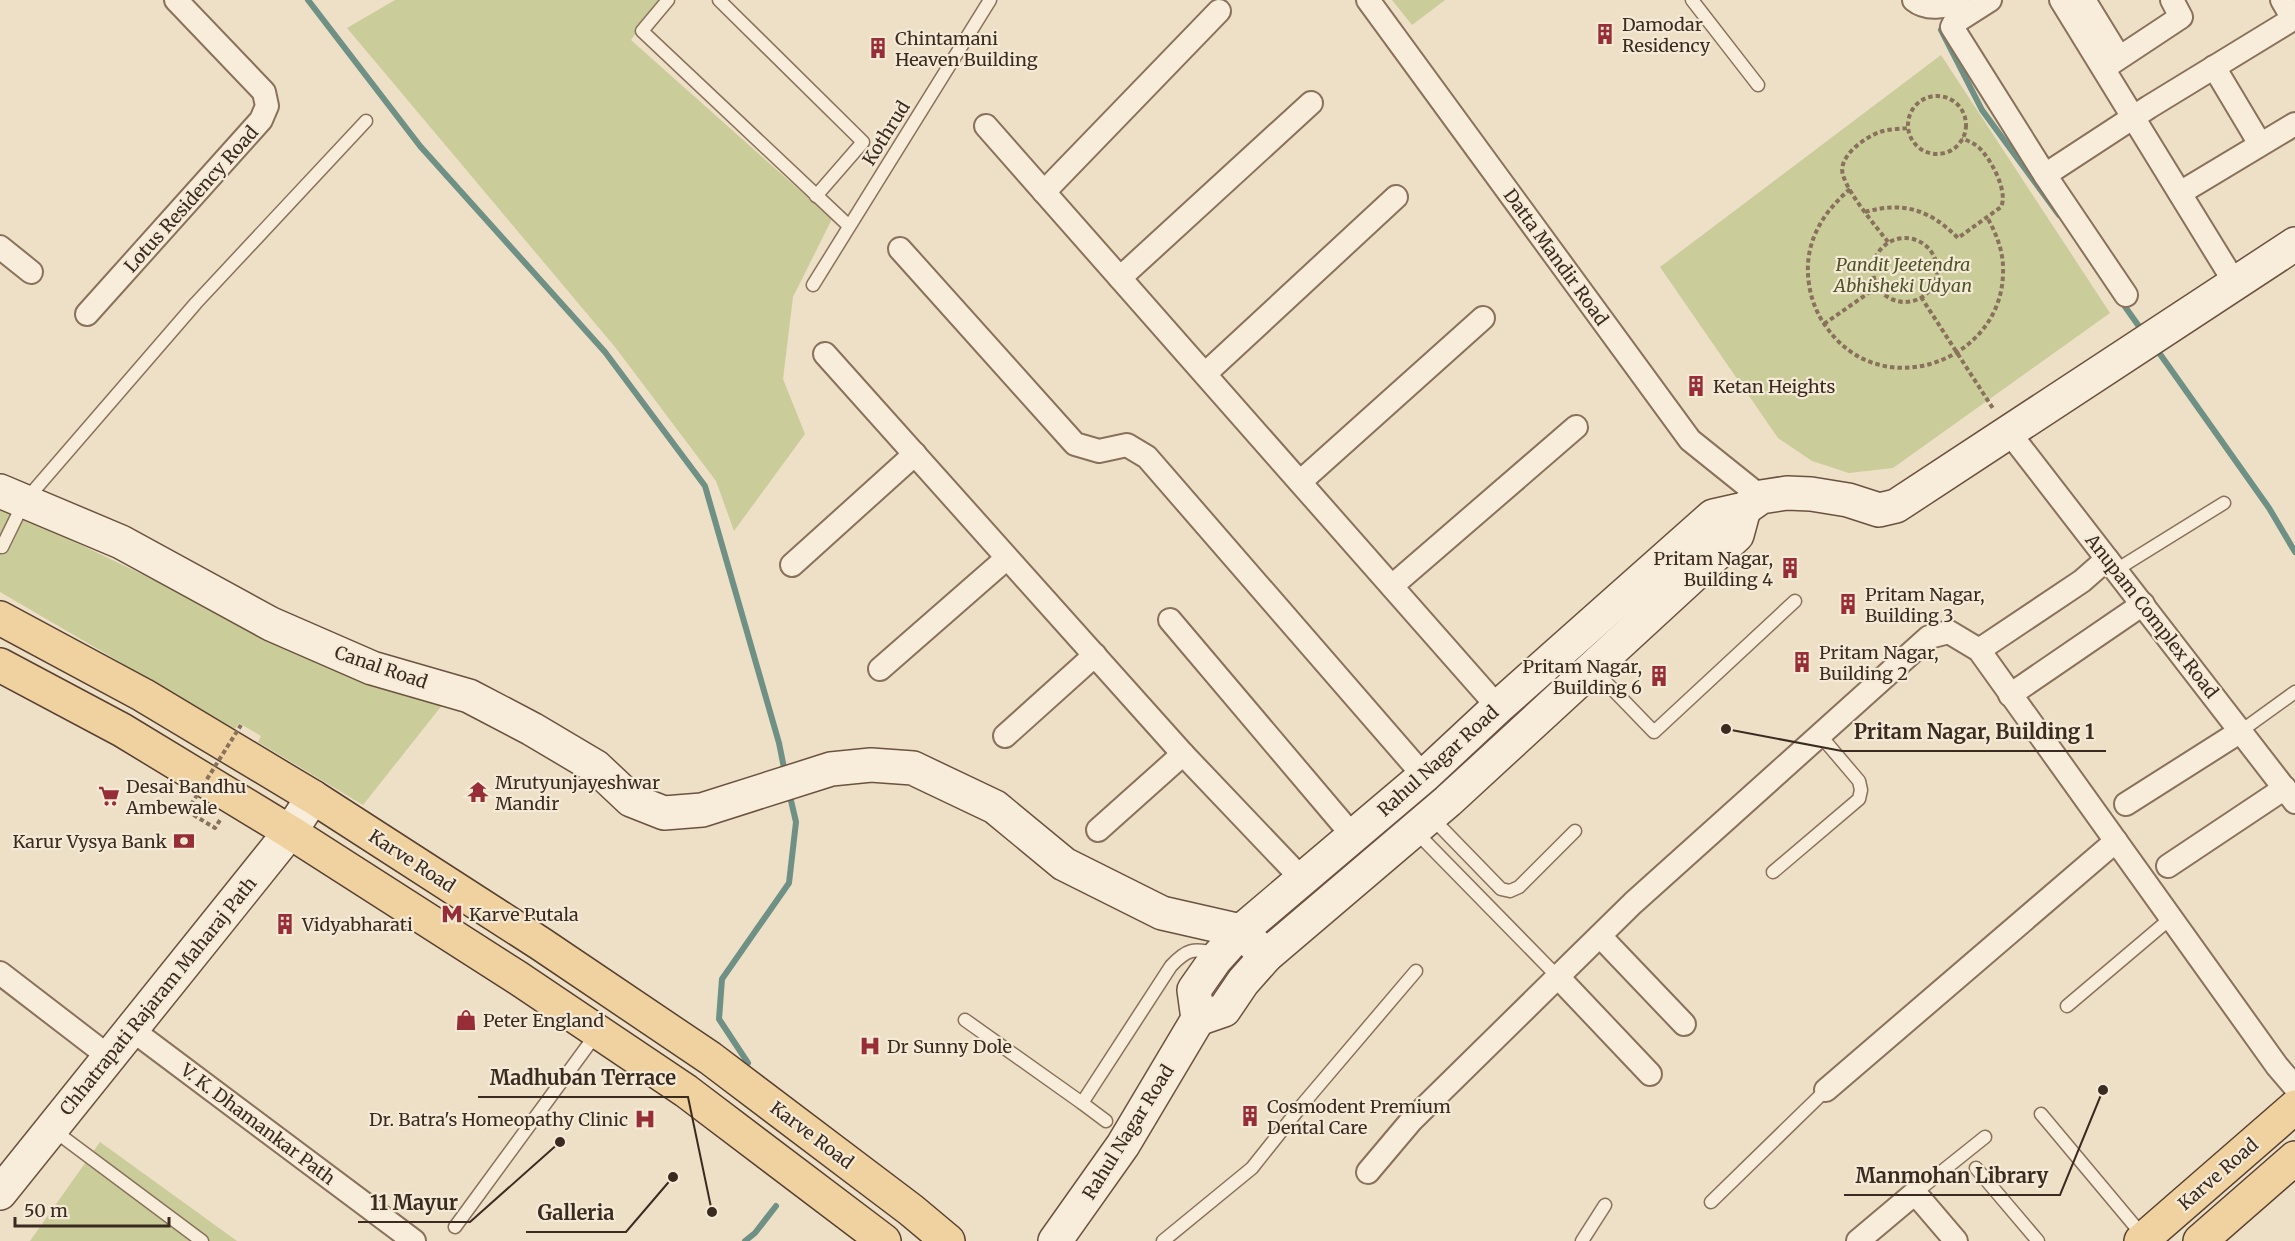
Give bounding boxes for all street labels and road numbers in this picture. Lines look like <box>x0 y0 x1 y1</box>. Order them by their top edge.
street label: Kothrud <box>857 96 915 170</box>
street label: Lotus Residency Road <box>119 121 263 277</box>
street label: Datta Mandir Road <box>1499 184 1613 330</box>
street label: Anupam Complex Road <box>2080 528 2223 703</box>
street label: Canal Road <box>331 640 431 694</box>
street label: Rahul Nagar Road <box>1373 701 1503 821</box>
street label: Karve Road <box>364 825 460 898</box>
street label: Chhatrapati Rajaram Maharaj Path <box>55 872 261 1120</box>
street label: V. K. Dhamankar Path <box>175 1058 340 1190</box>
street label: Rahul Nagar Road <box>1077 1060 1179 1204</box>
street label: Karve Road <box>766 1096 858 1174</box>
street label: Karve Road <box>2173 1133 2263 1215</box>

